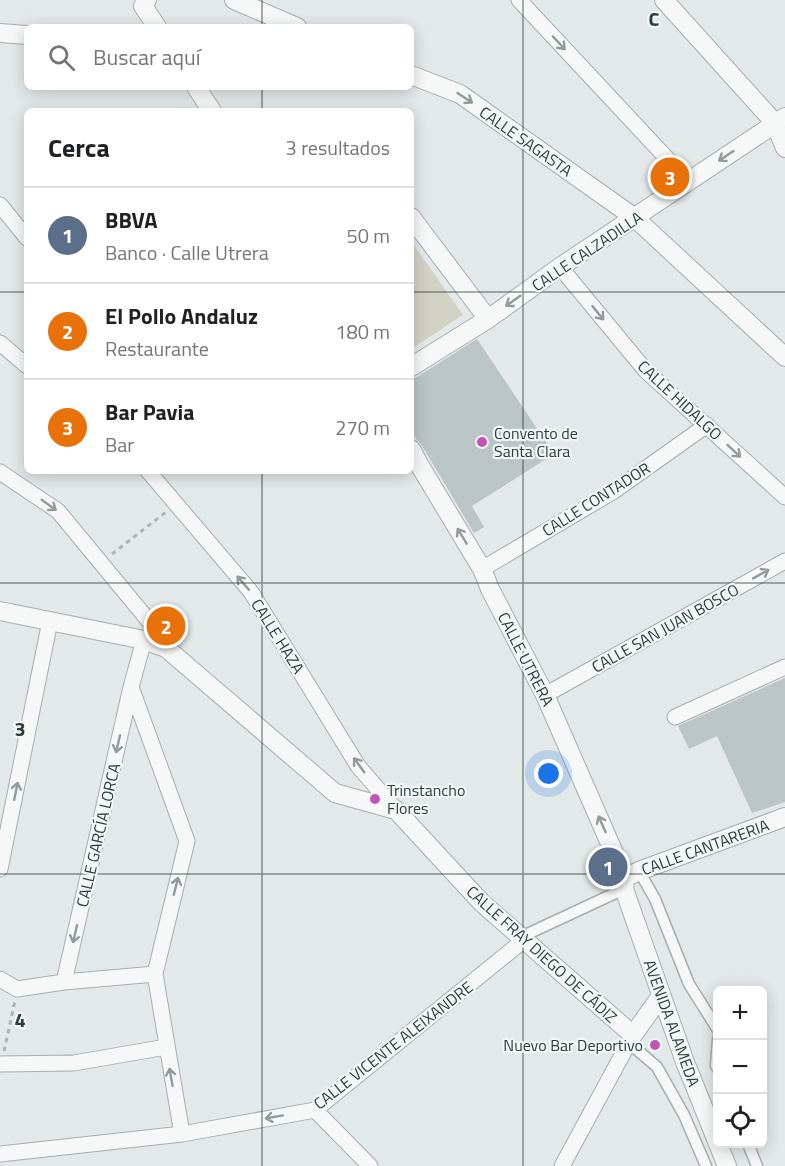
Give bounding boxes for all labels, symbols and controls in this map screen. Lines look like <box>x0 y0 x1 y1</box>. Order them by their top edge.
text: C <box>649 3 660 34</box>
search box <box>24 24 414 90</box>
one-way arrow <box>552 35 566 50</box>
text: Buscar aquí <box>93 40 201 74</box>
icon: search <box>45 41 78 74</box>
one-way arrow <box>456 92 473 105</box>
street label: CALLE SAGASTA <box>474 100 578 182</box>
text: Cerca <box>48 128 110 167</box>
text: 3 resultados <box>286 132 390 163</box>
one-way arrow <box>718 149 735 162</box>
pin: 3 <box>650 154 690 200</box>
text: BBVA <box>105 203 158 237</box>
street label: CALLE CALZADILLA <box>527 205 648 297</box>
text: 1 <box>62 220 73 251</box>
text: 50 m <box>346 220 390 251</box>
text: Banco · Calle Utrera <box>105 237 269 268</box>
one-way arrow <box>506 295 522 307</box>
text: El Pollo Andaluz <box>105 299 258 333</box>
one-way arrow <box>591 305 604 321</box>
text: 2 <box>62 316 73 347</box>
text: 180 m <box>335 316 390 347</box>
text: Restaurante <box>105 333 209 364</box>
street label: CALLE HIDALGO <box>632 354 728 446</box>
text: Bar Pavia <box>105 395 195 429</box>
text: 3 <box>62 412 73 443</box>
text: 270 m <box>335 412 390 443</box>
place label: Convento de Santa Clara <box>494 421 578 463</box>
text: Bar <box>105 429 134 460</box>
marker: Convento de Santa Clara <box>475 435 489 449</box>
one-way arrow <box>727 444 742 458</box>
street label: CALLE CONTADOR <box>537 456 655 542</box>
one-way arrow <box>40 499 56 511</box>
one-way arrow <box>455 528 467 545</box>
one-way arrow <box>752 568 769 580</box>
one-way arrow <box>236 576 250 591</box>
street label: CALLE SAN JUAN BOSCO <box>587 577 743 679</box>
street label: CALLE HAZA <box>245 594 311 679</box>
pin: 2 <box>146 604 186 648</box>
street label: CALLE UTRERA <box>492 608 560 711</box>
text: 3 <box>14 713 26 744</box>
one-way arrow <box>112 734 123 753</box>
one-way arrow <box>353 758 365 774</box>
your location <box>534 759 563 788</box>
street label: CALLE GARCÍA LORCA <box>70 760 126 909</box>
place label: Trinstancho Flores <box>387 778 465 820</box>
one-way arrow <box>11 781 22 801</box>
marker: Trinstancho Flores <box>368 792 382 806</box>
street label: CALLE CANTARERIA <box>638 813 773 881</box>
one-way arrow <box>595 816 607 834</box>
pin: 1 <box>588 844 628 890</box>
one-way arrow <box>171 876 183 895</box>
street label: CALLE FRAY DIEGO DE CÁDIZ <box>461 880 623 1028</box>
one-way arrow <box>69 924 80 944</box>
street label: AVENIDA ALAMEDA <box>638 956 706 1090</box>
street label: CALLE VICENTE ALEIXANDRE <box>308 975 478 1115</box>
map controls <box>713 986 767 1148</box>
button: + <box>713 986 767 1040</box>
text: 4 <box>14 1004 26 1035</box>
place label: Nuevo Bar Deportivo <box>503 1033 643 1057</box>
marker: Nuevo Bar Deportivo <box>648 1038 662 1052</box>
button: − <box>713 1040 767 1094</box>
one-way arrow <box>166 1067 177 1087</box>
button: locate <box>713 1094 767 1148</box>
one-way arrow <box>265 1112 284 1123</box>

